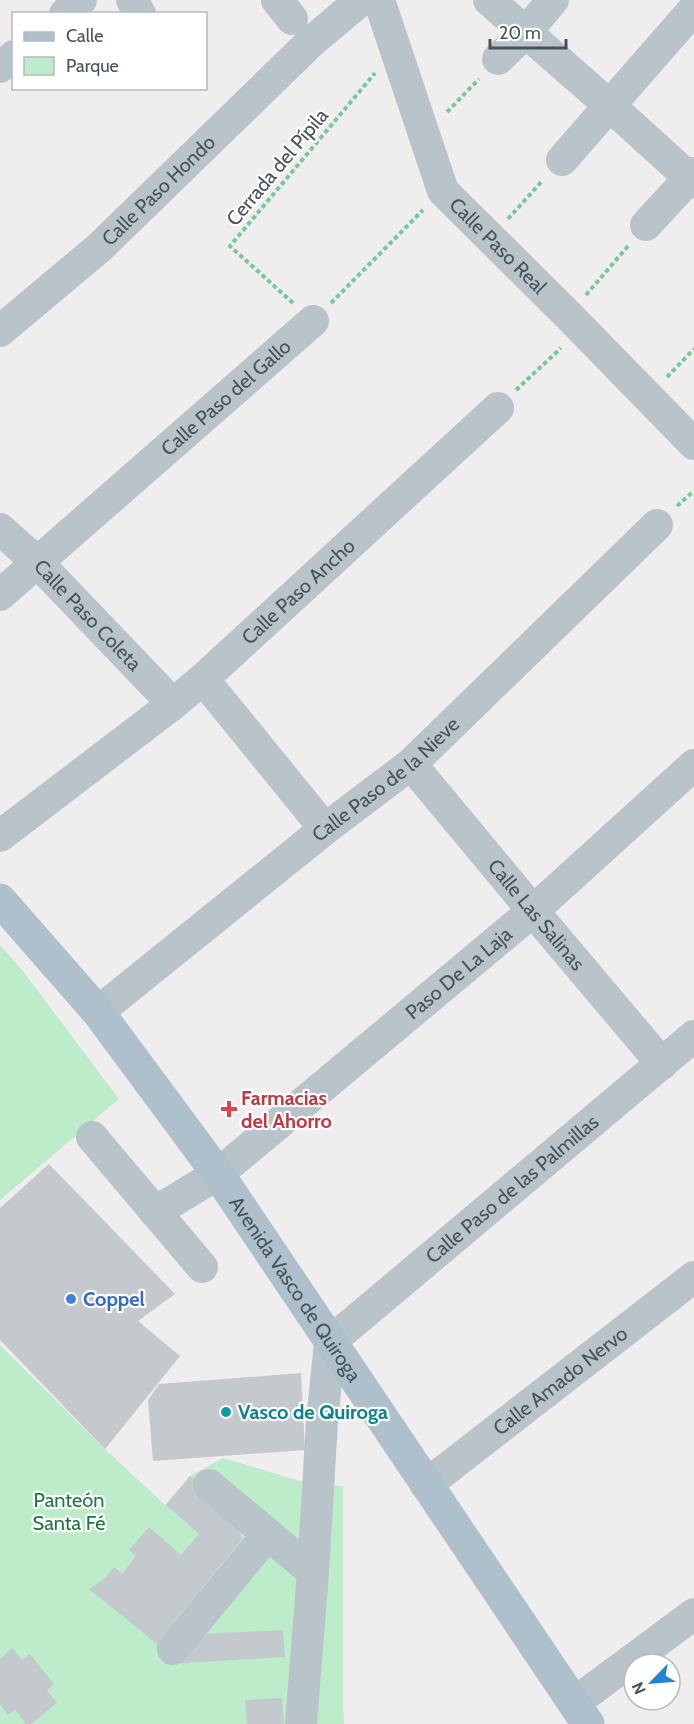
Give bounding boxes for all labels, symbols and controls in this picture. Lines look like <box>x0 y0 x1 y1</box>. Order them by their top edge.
legend <box>12 12 207 90</box>
scale bar <box>490 12 566 50</box>
text: 20 m <box>499 22 541 44</box>
text: Calle <box>66 25 103 47</box>
text: Parque <box>66 55 119 77</box>
street label: Cerrada del Pípila <box>221 103 333 230</box>
street label: Calle Paso Hondo <box>97 130 220 251</box>
street label: Calle Paso Real <box>445 192 552 299</box>
street label: Calle Paso del Gallo <box>156 334 296 461</box>
street label: Calle Paso Ancho <box>237 534 360 649</box>
street label: Calle Paso Coleta <box>29 554 147 676</box>
street label: Calle Paso de la Nieve <box>307 712 464 847</box>
street label: Calle Las Salinas <box>483 854 590 975</box>
street label: Paso De La Laja <box>400 922 517 1024</box>
place label: Farmacias del Ahorro <box>241 1086 332 1133</box>
marker: Farmacias del Ahorro <box>222 1102 236 1116</box>
street label: Calle Paso de las Palmillas <box>421 1110 603 1268</box>
street label: Avenida Vasco de Quiroga <box>224 1192 367 1387</box>
place label: Coppel <box>83 1287 145 1311</box>
marker: Coppel <box>64 1292 78 1306</box>
street label: Calle Amado Nervo <box>488 1321 632 1440</box>
place label: Vasco de Quiroga <box>238 1400 388 1424</box>
marker: Vasco de Quiroga <box>219 1405 233 1419</box>
park label: Panteón Santa Fé <box>33 1488 105 1535</box>
north arrow <box>622 1652 682 1712</box>
text: N <box>628 1679 650 1697</box>

